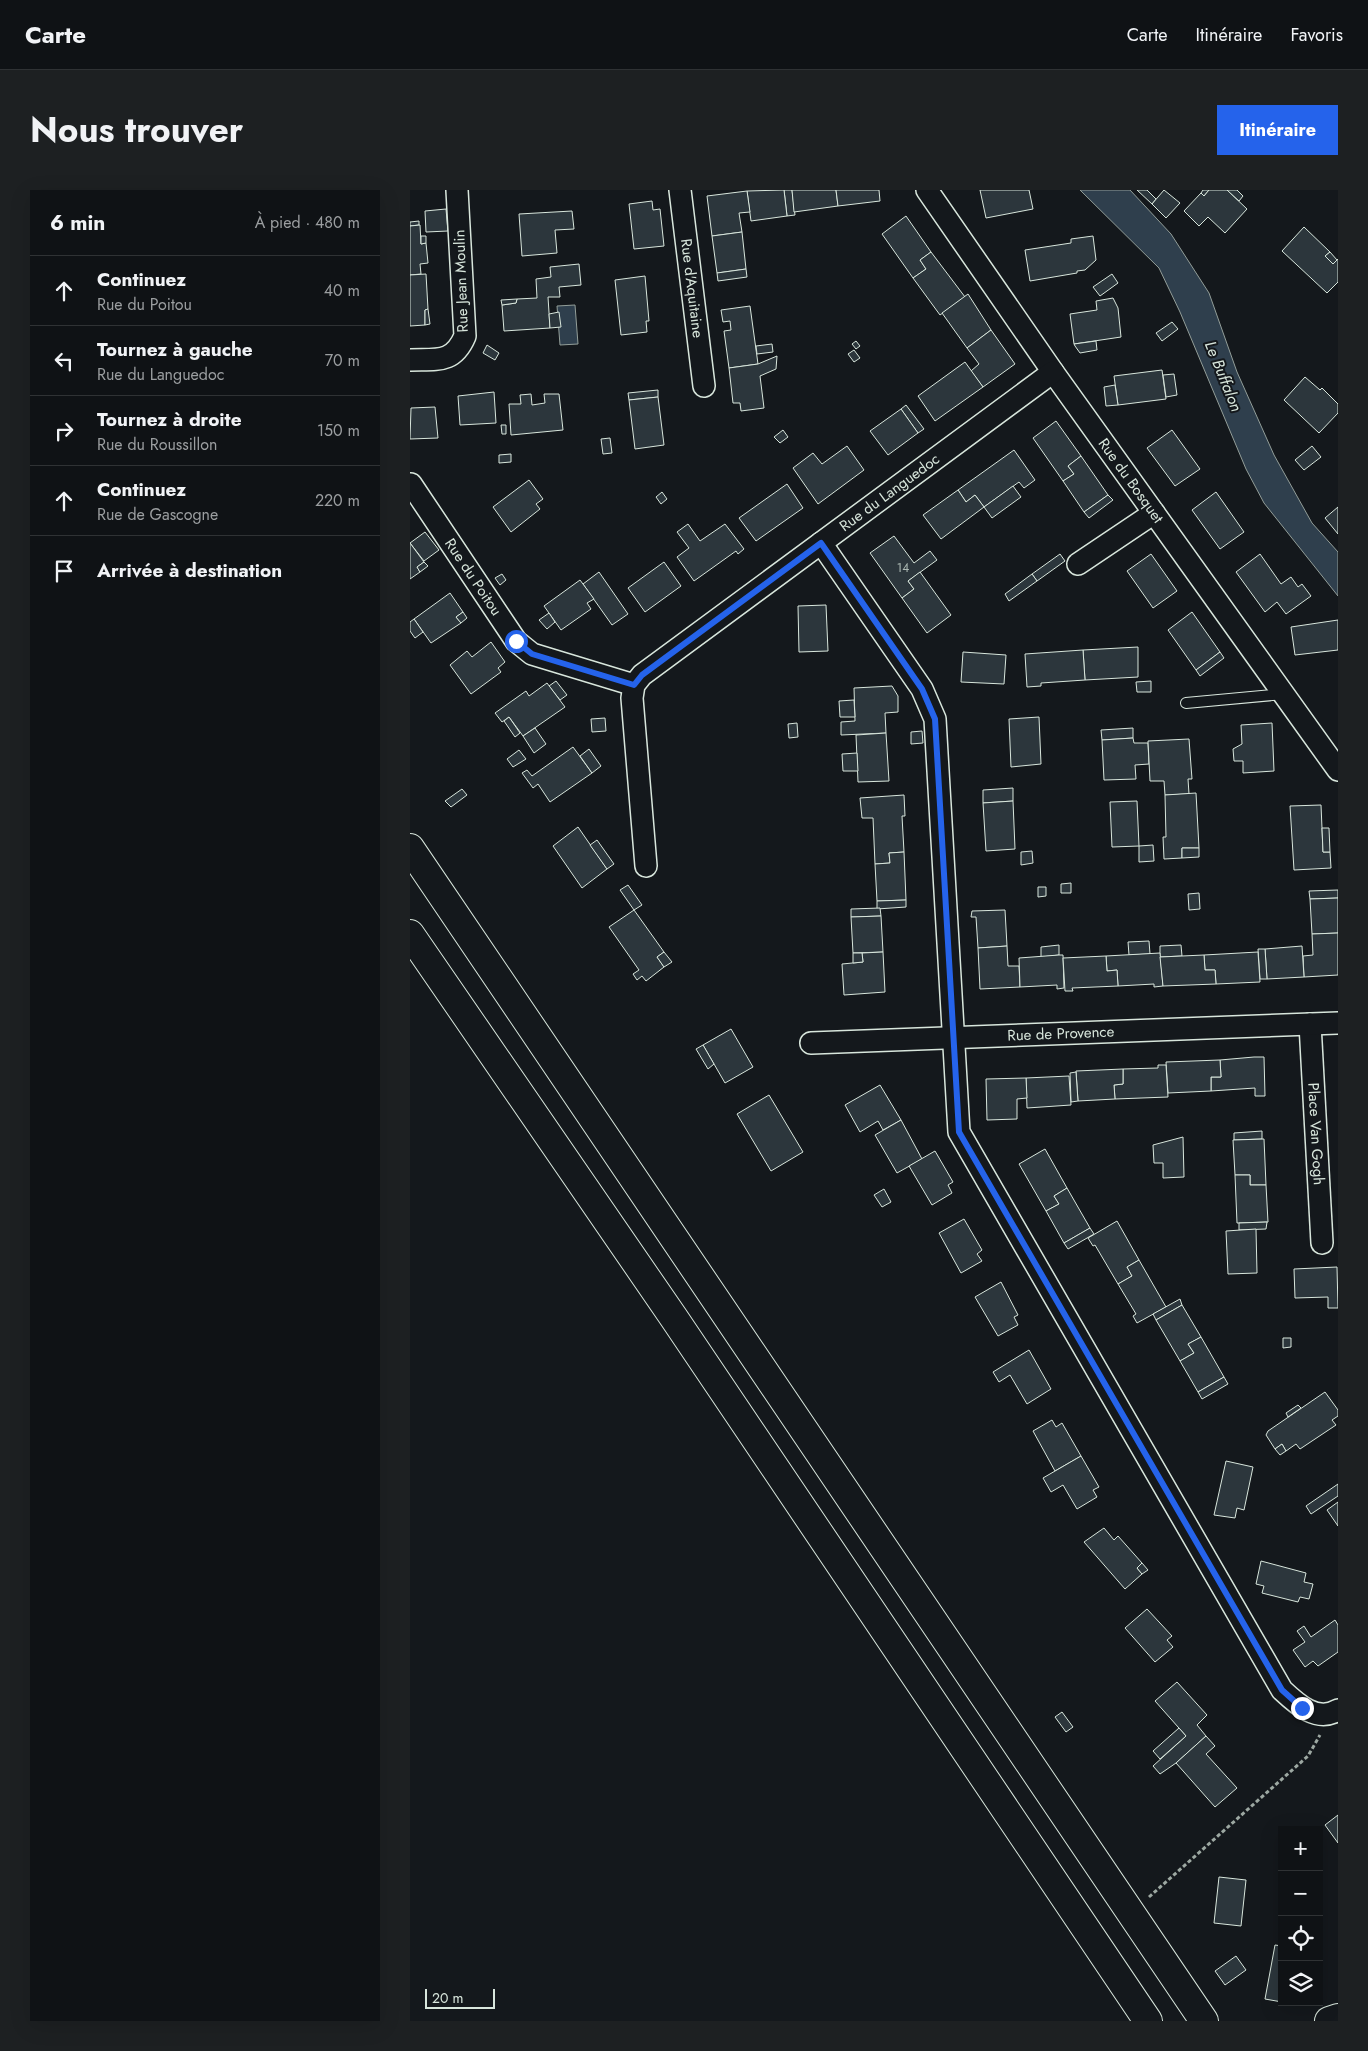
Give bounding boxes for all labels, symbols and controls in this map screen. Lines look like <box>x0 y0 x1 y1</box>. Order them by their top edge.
text: Carte <box>25 17 86 52</box>
text: Carte <box>1127 22 1168 48</box>
text: Itinéraire <box>1196 22 1262 48</box>
text: Favoris <box>1290 22 1343 48</box>
text: Nous trouver <box>30 105 243 155</box>
button: Itinéraire <box>1217 105 1338 155</box>
text: 6 min <box>50 208 105 238</box>
text: À pied · 480 m <box>255 211 360 234</box>
street label: Rue Jean Moulin <box>448 229 474 333</box>
street label: Rue d'Aquitaine <box>675 237 709 339</box>
text: Continuez <box>97 266 186 293</box>
icon: ahead <box>50 277 78 305</box>
text: 40 m <box>324 279 360 302</box>
text: Rue du Poitou <box>97 293 192 316</box>
text: Tournez à gauche <box>97 336 253 363</box>
water label: Le Buffalon <box>1199 337 1248 415</box>
icon: left <box>50 347 78 375</box>
text: 70 m <box>325 349 360 372</box>
text: Rue du Languedoc <box>97 363 224 386</box>
text: Tournez à droite <box>97 406 242 433</box>
icon: right <box>50 417 78 445</box>
text: 150 m <box>317 419 360 442</box>
text: Rue du Roussillon <box>97 433 217 456</box>
street label: Rue du Bosquet <box>1093 434 1169 528</box>
street label: Rue du Languedoc <box>835 448 944 537</box>
text: Continuez <box>97 476 186 503</box>
icon: ahead <box>50 487 78 515</box>
text: 220 m <box>315 489 360 512</box>
text: Rue de Gascogne <box>97 503 218 526</box>
street label: Rue du Poitou <box>439 534 507 620</box>
icon: arrive <box>50 557 78 585</box>
text: Arrivée à destination <box>97 557 282 584</box>
house number: 14 <box>897 559 909 577</box>
route start <box>505 630 528 653</box>
street label: Rue de Provence <box>1007 1020 1115 1047</box>
street label: Place Van Gogh <box>1302 1082 1330 1186</box>
route end <box>1291 1697 1314 1720</box>
map controls <box>1278 1826 1323 2006</box>
button: + <box>1278 1826 1323 1871</box>
button: − <box>1278 1871 1323 1916</box>
button: locate <box>1278 1916 1323 1961</box>
button: layers <box>1278 1961 1323 2006</box>
scale bar <box>425 1986 495 2009</box>
text: 20 m <box>432 1988 464 2008</box>

